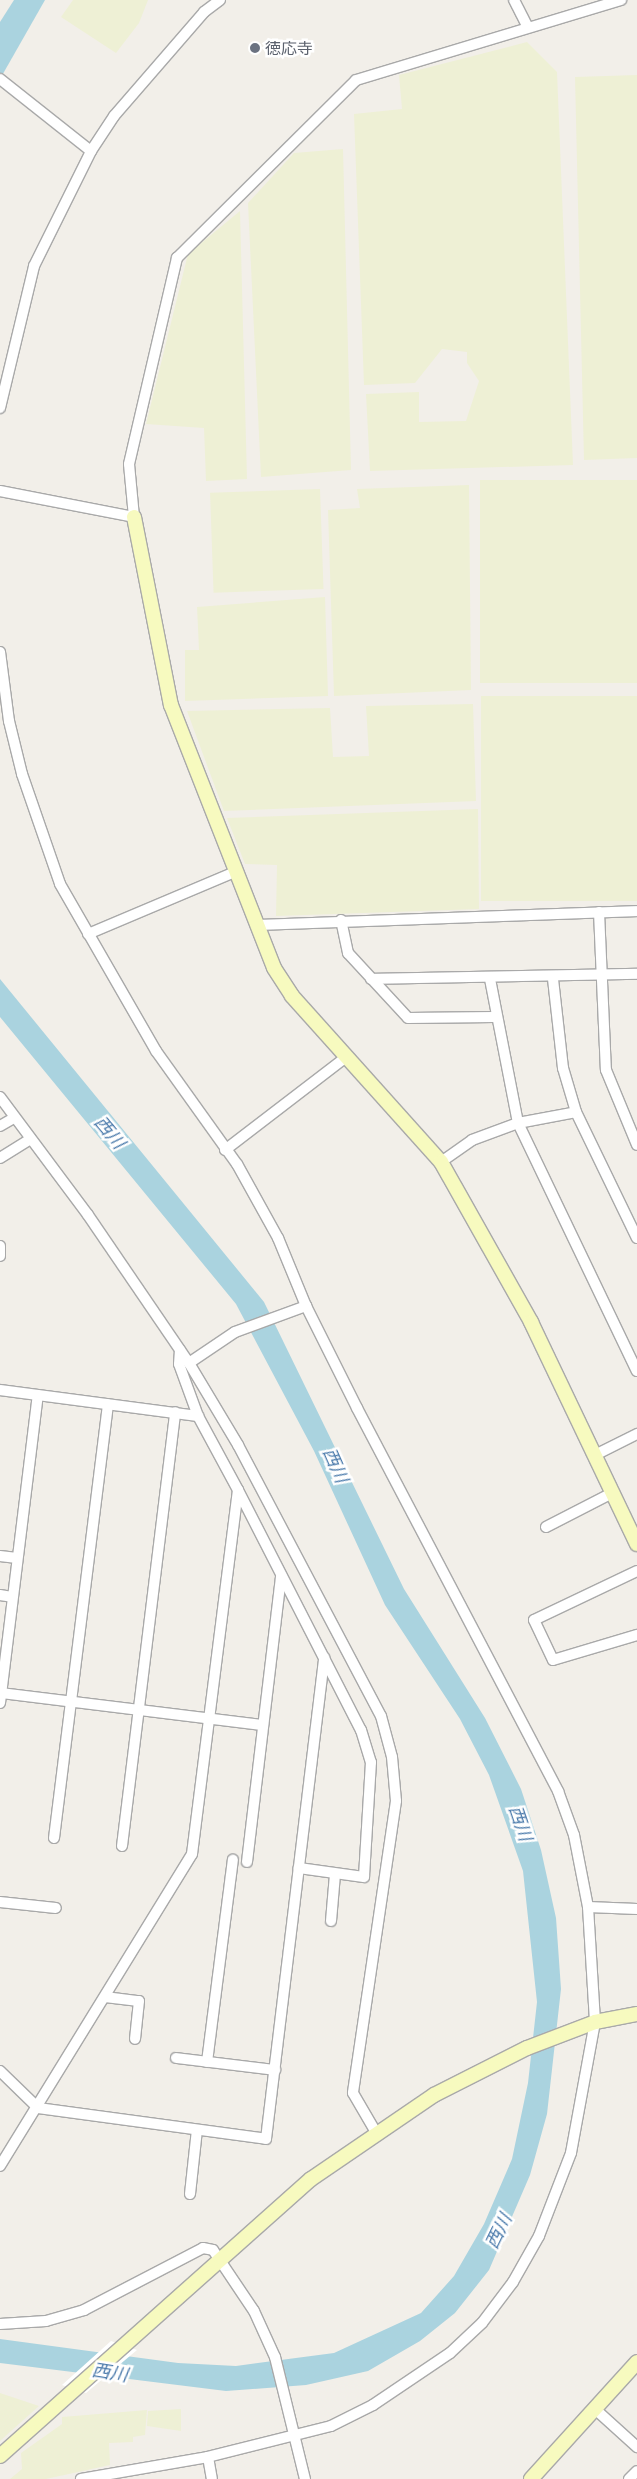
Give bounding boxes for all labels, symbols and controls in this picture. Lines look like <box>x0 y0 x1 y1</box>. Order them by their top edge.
place label: 徳応寺 <box>265 38 313 58</box>
marker: 徳応寺 <box>249 42 261 54</box>
water label: 西川 <box>90 1111 130 1153</box>
water label: 西川 <box>319 1444 353 1486</box>
water label: 西川 <box>505 1802 537 1844</box>
water label: 西川 <box>480 2210 516 2252</box>
water label: 西川 <box>91 2359 129 2385</box>

